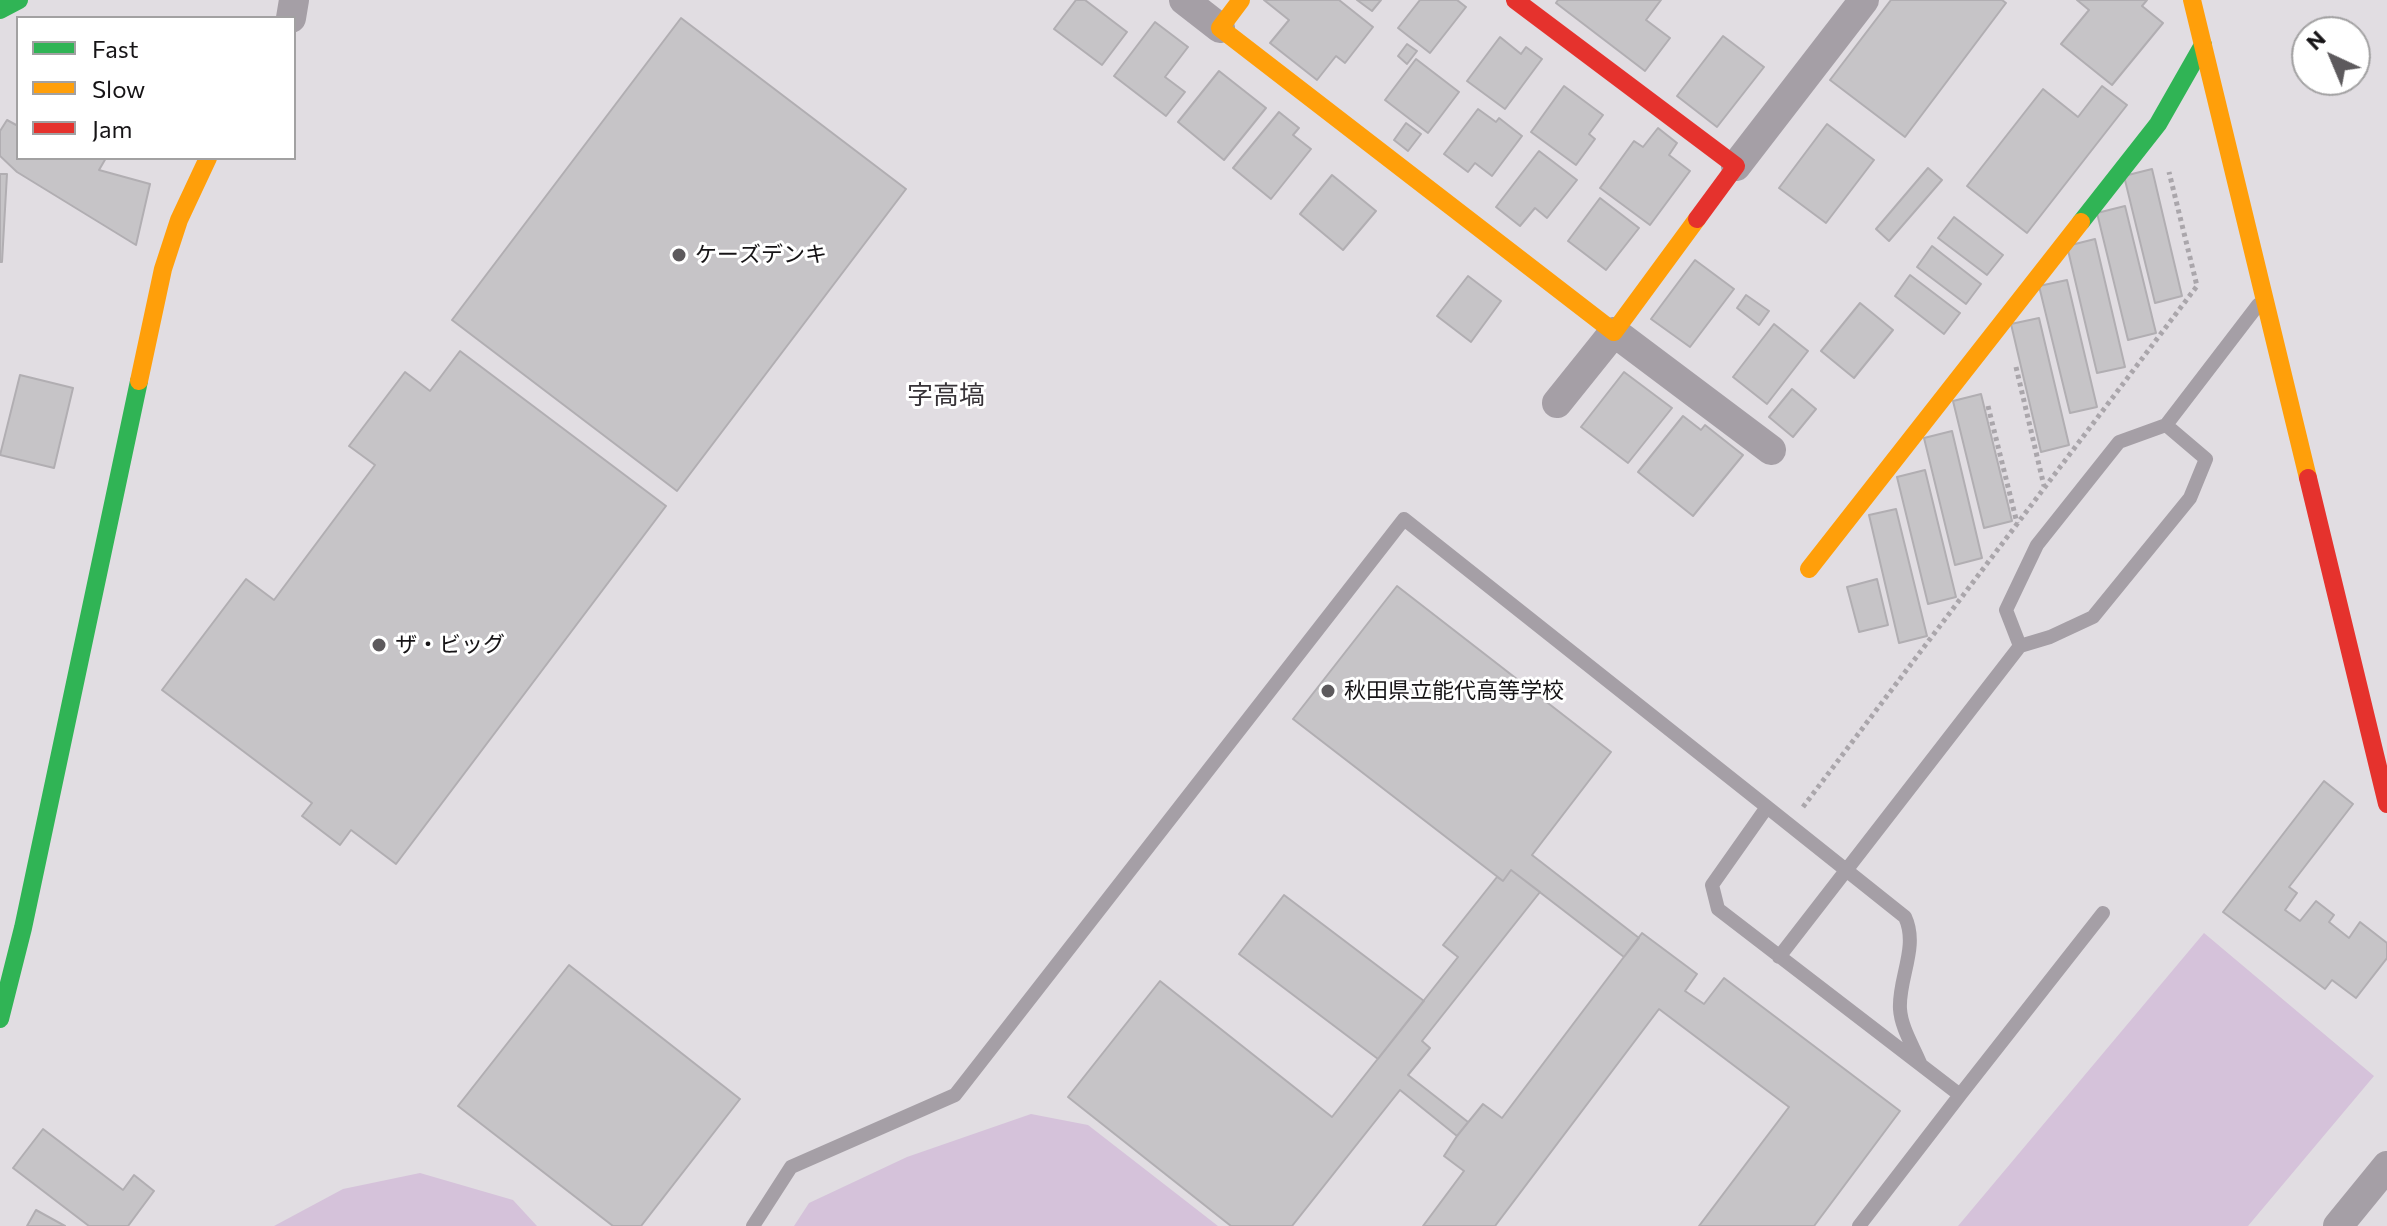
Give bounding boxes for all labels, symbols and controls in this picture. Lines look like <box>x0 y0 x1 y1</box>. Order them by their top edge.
legend <box>16 16 296 160</box>
north arrow <box>2291 16 2371 96</box>
text: N <box>2300 24 2331 55</box>
text: Fast <box>92 34 139 63</box>
text: Slow <box>92 74 145 103</box>
text: Jam <box>92 114 132 143</box>
place label: ケーズデンキ <box>695 242 827 268</box>
marker: ケーズデンキ <box>670 246 688 264</box>
district label: 字高塙 <box>907 379 985 411</box>
place label: ザ・ビッグ <box>395 632 505 658</box>
marker: ザ・ビッグ <box>370 636 388 654</box>
place label: 秋田県立能代高等学校 <box>1344 678 1564 704</box>
marker: 秋田県立能代高等学校 <box>1319 682 1337 700</box>

